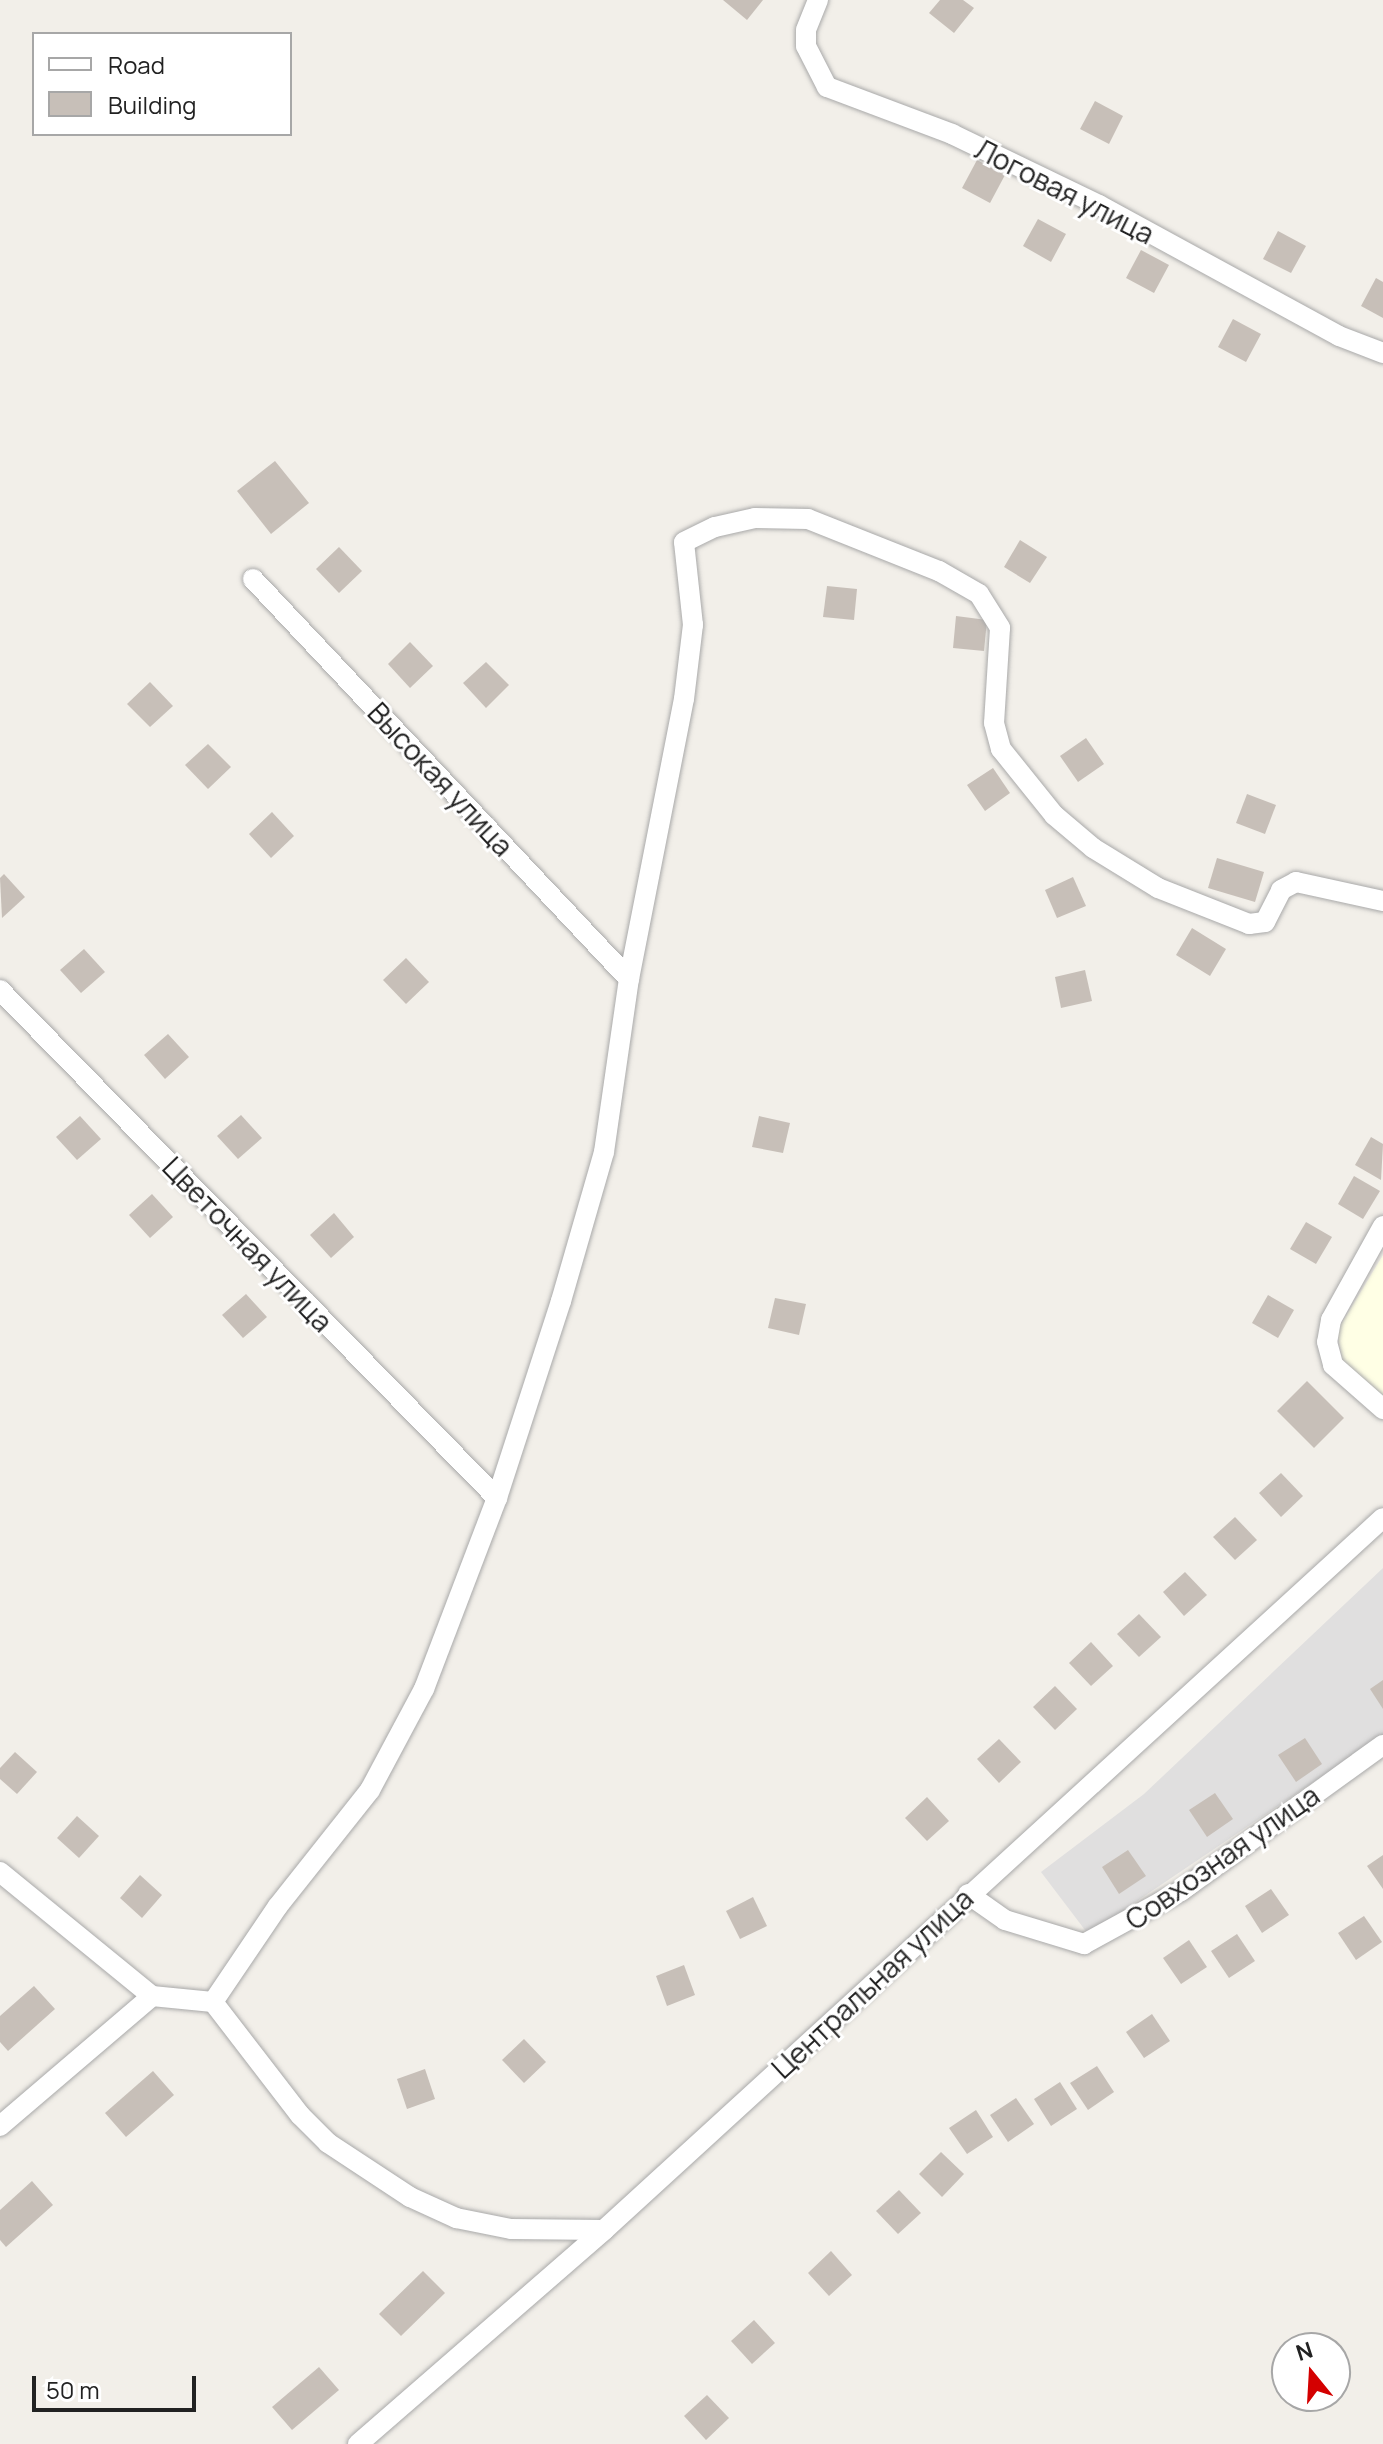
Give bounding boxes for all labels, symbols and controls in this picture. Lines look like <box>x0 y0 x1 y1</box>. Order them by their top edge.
legend <box>32 32 292 136</box>
text: Road <box>108 48 165 81</box>
text: Building <box>108 88 196 121</box>
street label: Логовая улица <box>970 132 1160 250</box>
street label: Высокая улица <box>361 695 521 863</box>
street label: Цветочная улица <box>156 1150 340 1338</box>
street label: Совхозная улица <box>1119 1778 1325 1936</box>
street label: Центральная улица <box>765 1881 979 2085</box>
north arrow <box>1271 2332 1351 2412</box>
text: N <box>1292 2334 1316 2368</box>
scale bar <box>36 2360 200 2410</box>
text: 50 m <box>46 2373 100 2406</box>

